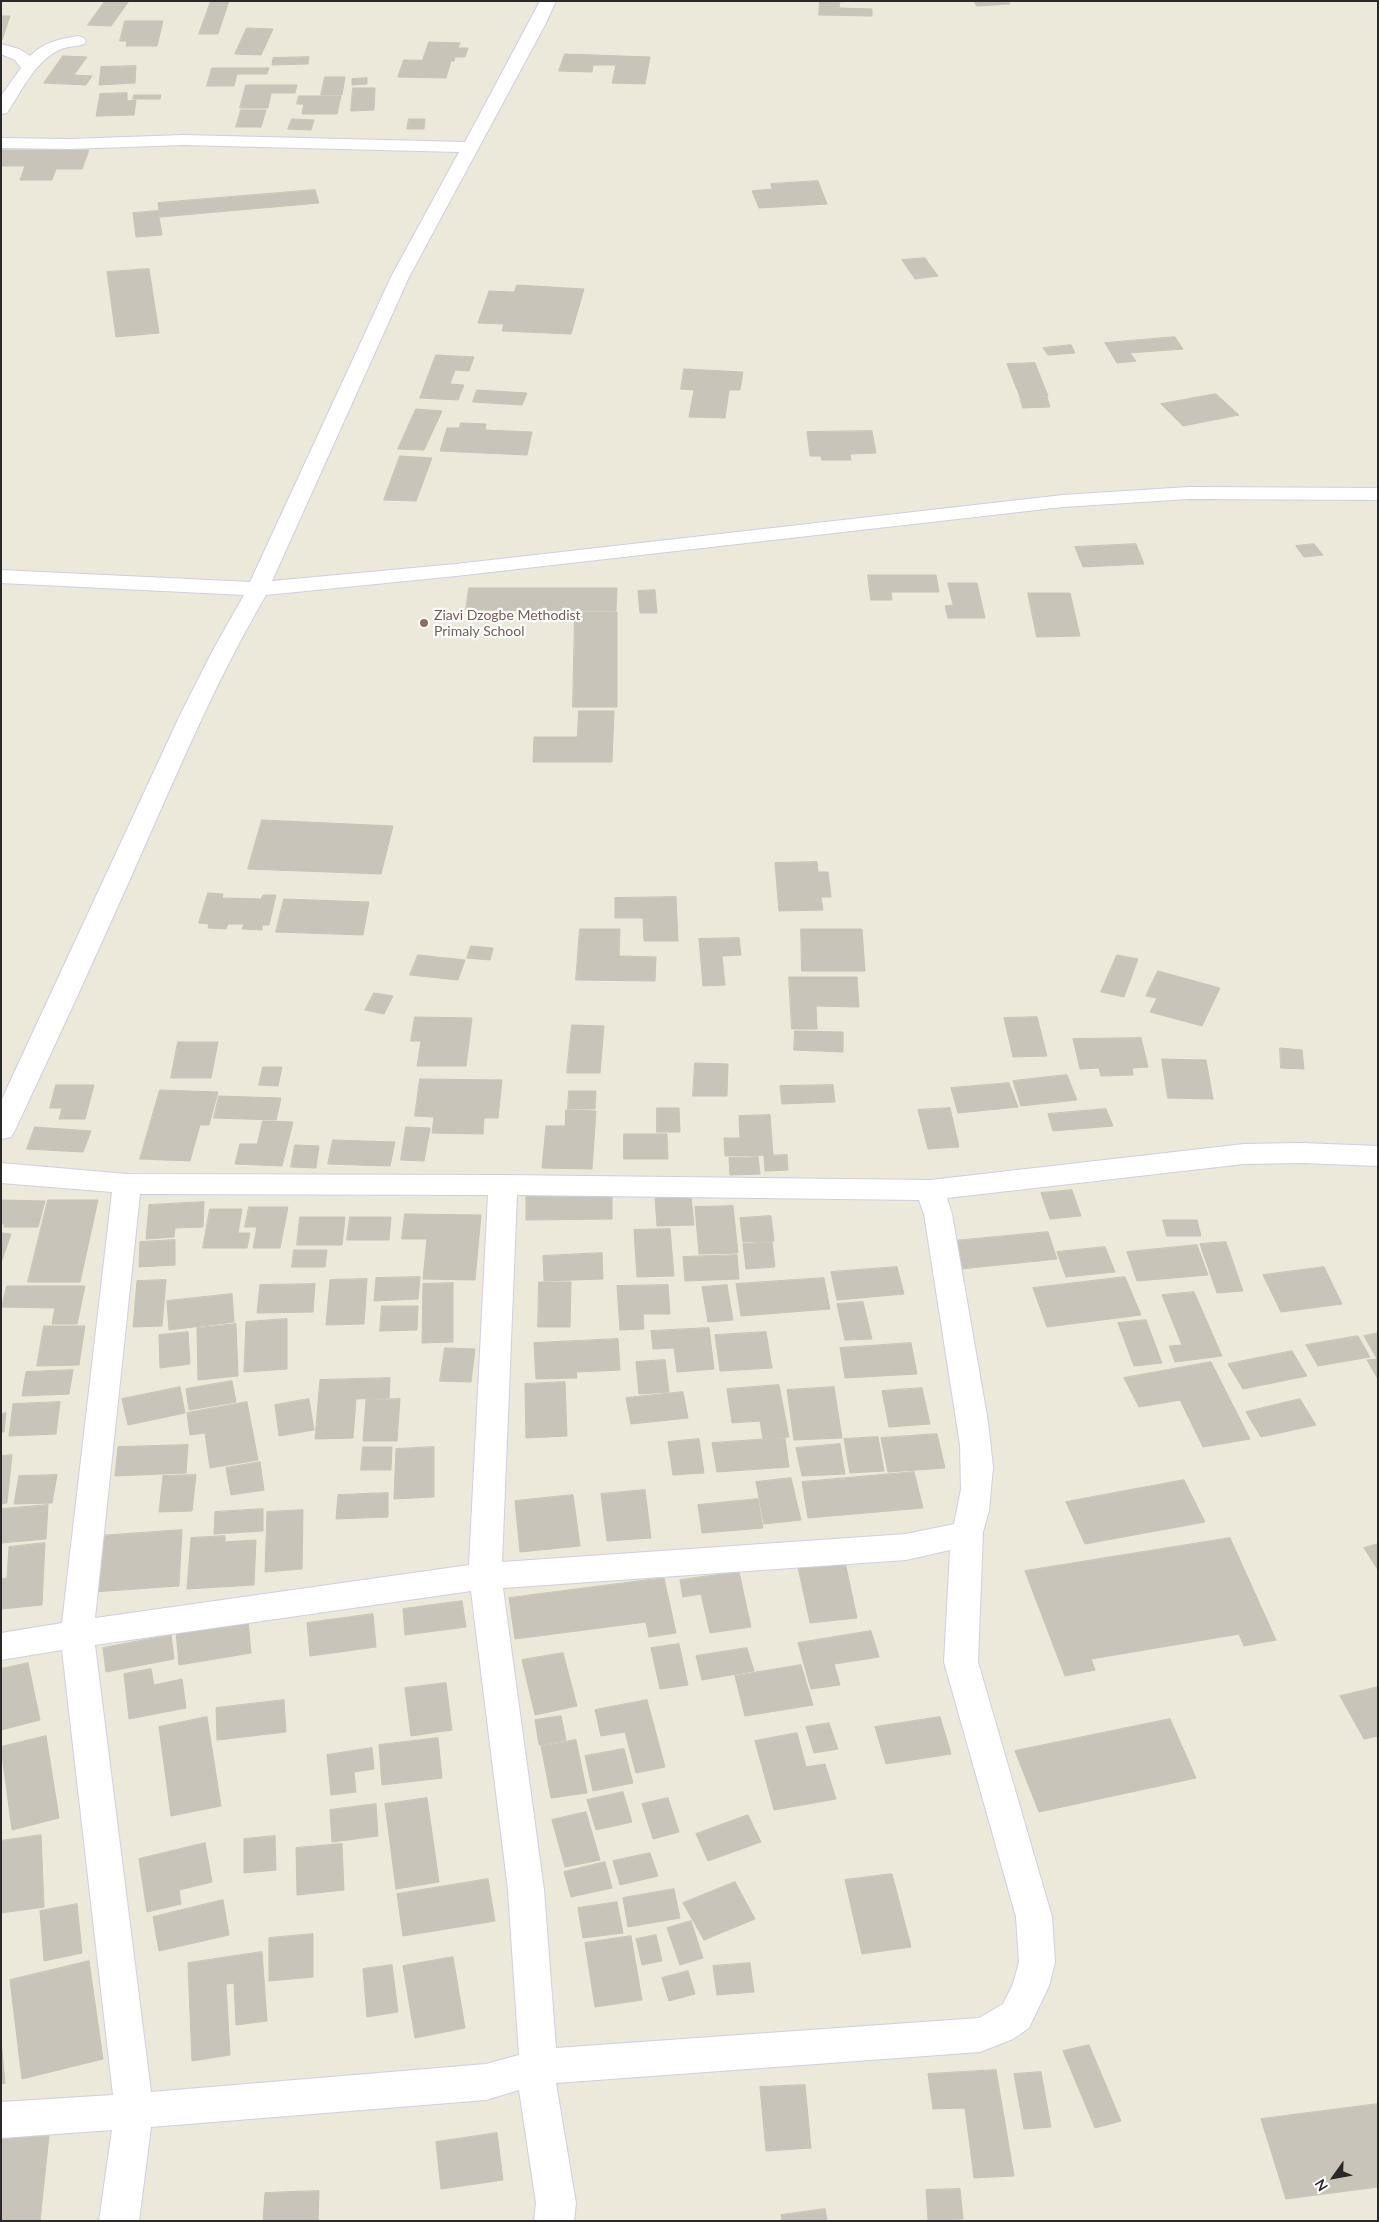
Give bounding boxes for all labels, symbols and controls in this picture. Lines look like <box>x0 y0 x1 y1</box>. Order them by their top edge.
place label: Ziavi Dzogbe Methodist Primaly School <box>434 607 581 640</box>
marker: Ziavi Dzogbe Methodist Primaly School <box>418 617 430 629</box>
north arrow <box>1309 2152 1359 2202</box>
text: N <box>1311 2176 1331 2194</box>

